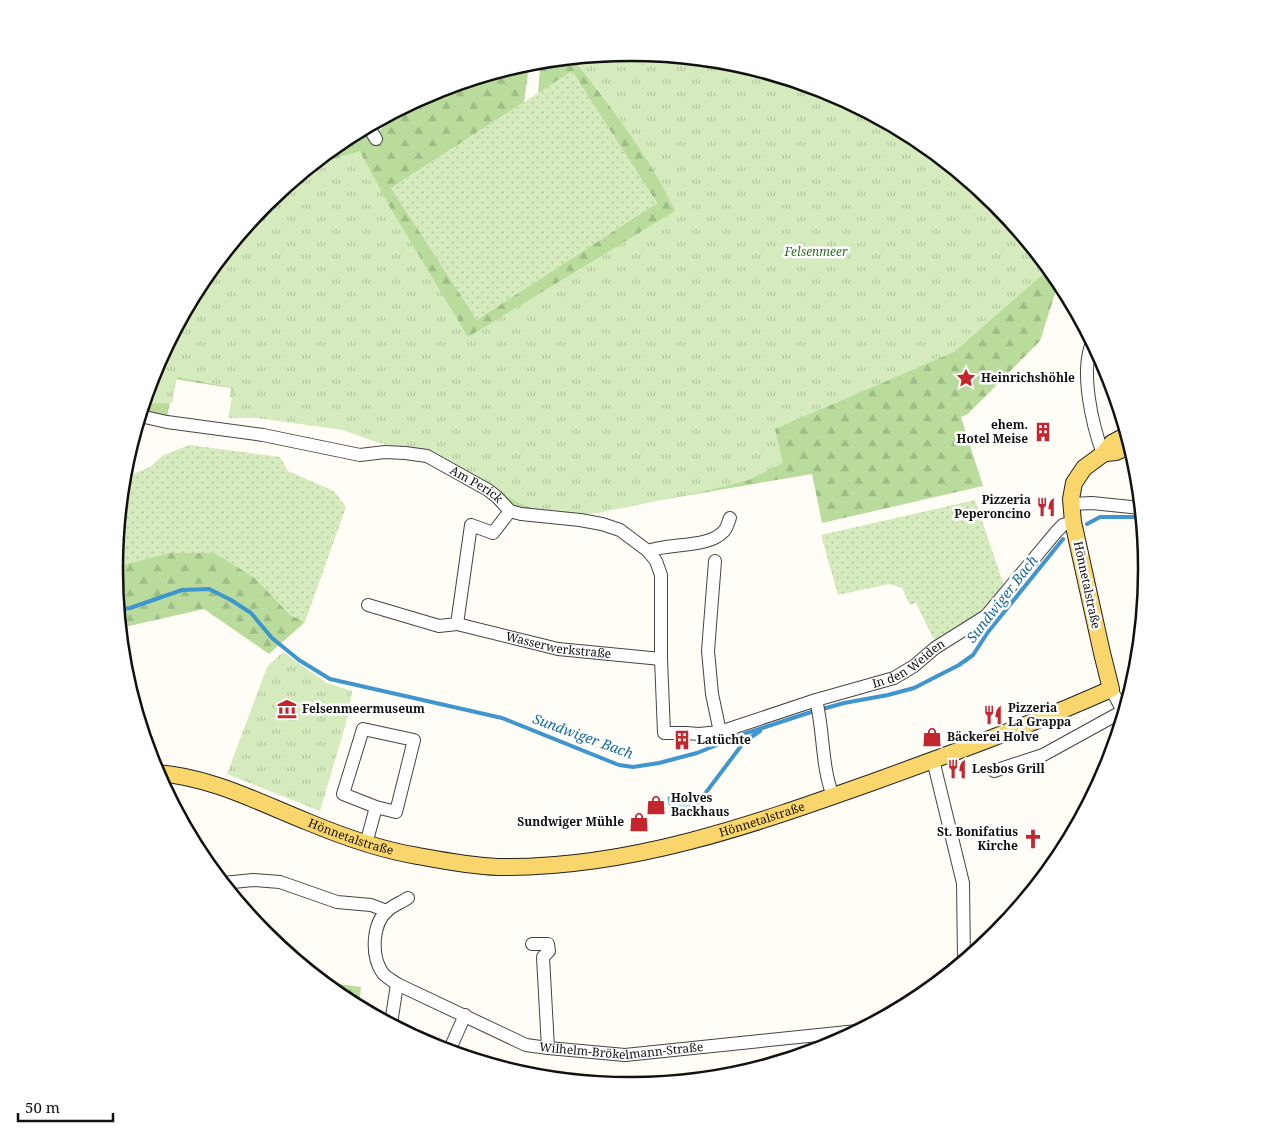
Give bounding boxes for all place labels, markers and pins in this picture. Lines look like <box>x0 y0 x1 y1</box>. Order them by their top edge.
place icon: Heinrichshöhle <box>955 367 977 389</box>
place label: Heinrichshöhle <box>981 369 1075 386</box>
place label: ehem. Hotel Meise <box>957 416 1028 447</box>
building icon: ehem. Hotel Meise <box>1032 421 1054 443</box>
place label: Pizzeria Peperoncino <box>954 491 1031 522</box>
restaurant icon: Pizzeria Peperoncino <box>1035 496 1057 518</box>
museum icon: Felsenmeermuseum <box>276 698 298 720</box>
place label: Pizzeria La Grappa <box>1008 699 1071 730</box>
place label: Felsenmeermuseum <box>302 700 425 717</box>
restaurant icon: Pizzeria La Grappa <box>982 704 1004 726</box>
shop icon: Bäckerei Holve <box>921 726 943 748</box>
place label: Bäckerei Holve <box>947 728 1039 745</box>
building icon: Latüchte <box>671 729 693 751</box>
place label: Latüchte <box>697 731 751 748</box>
restaurant icon: Lesbos Grill <box>946 758 968 780</box>
place label: Lesbos Grill <box>972 760 1045 777</box>
place label: Holves Backhaus <box>671 789 729 820</box>
shop icon: Holves Backhaus <box>645 794 667 816</box>
shop icon: Sundwiger Mühle <box>628 811 650 833</box>
place label: Sundwiger Mühle <box>517 813 624 830</box>
place label: St. Bonifatius Kirche <box>937 823 1018 854</box>
church icon: St. Bonifatius Kirche <box>1022 828 1044 850</box>

